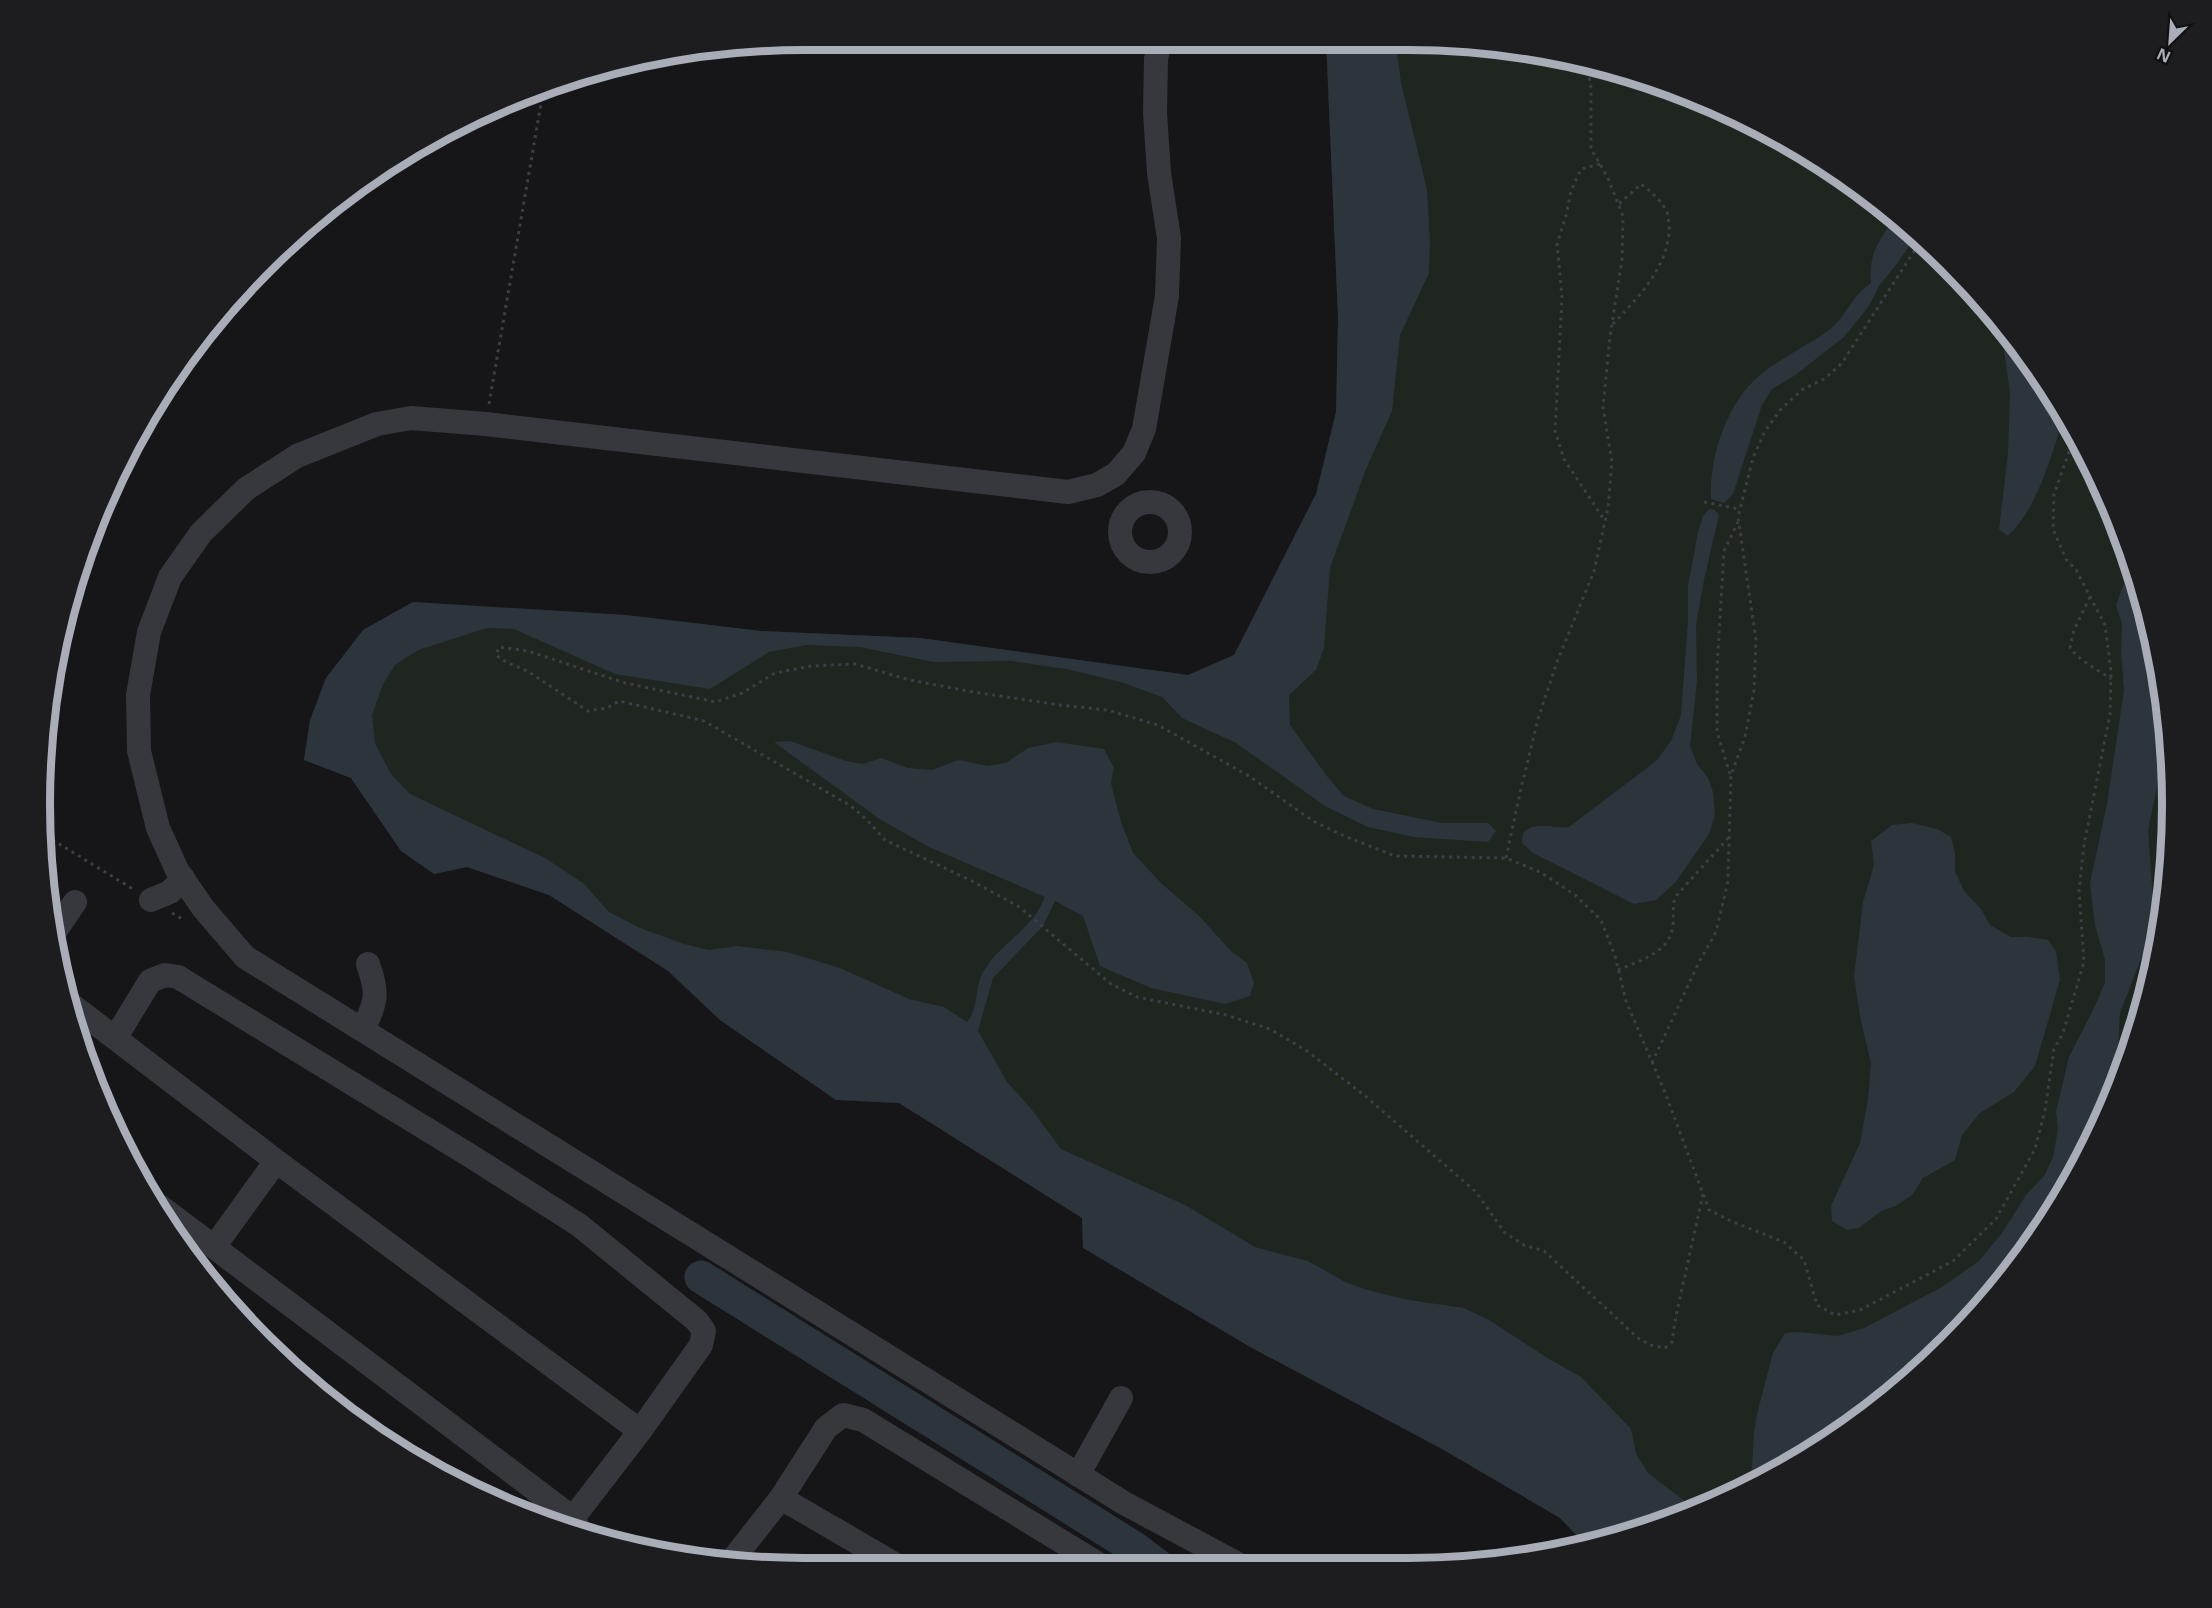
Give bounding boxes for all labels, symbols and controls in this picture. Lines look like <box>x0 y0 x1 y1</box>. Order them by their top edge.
north arrow <box>2140 12 2200 72</box>
text: N <box>2153 43 2174 68</box>

